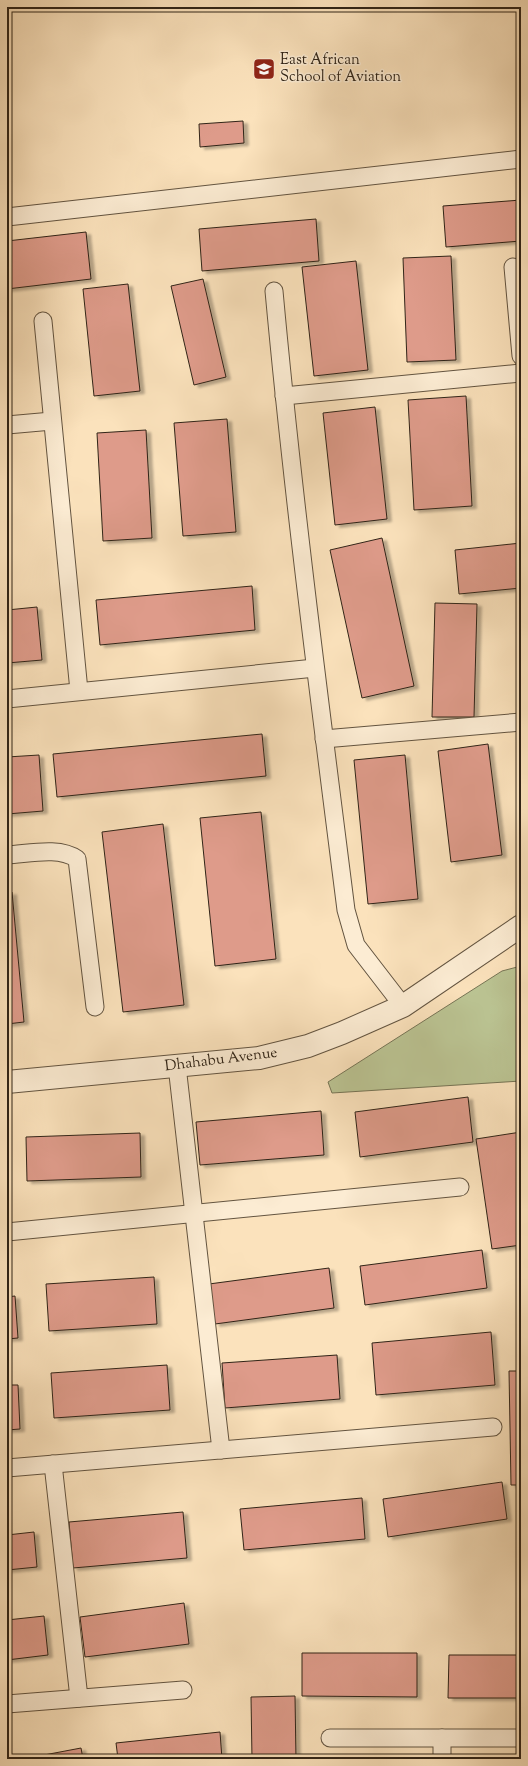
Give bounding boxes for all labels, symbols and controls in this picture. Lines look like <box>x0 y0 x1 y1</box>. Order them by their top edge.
place label: East African School of Aviation <box>280 50 401 88</box>
school or university icon: East African School of Aviation <box>251 56 277 82</box>
street label: Dhahabu Avenue <box>163 1043 279 1077</box>

